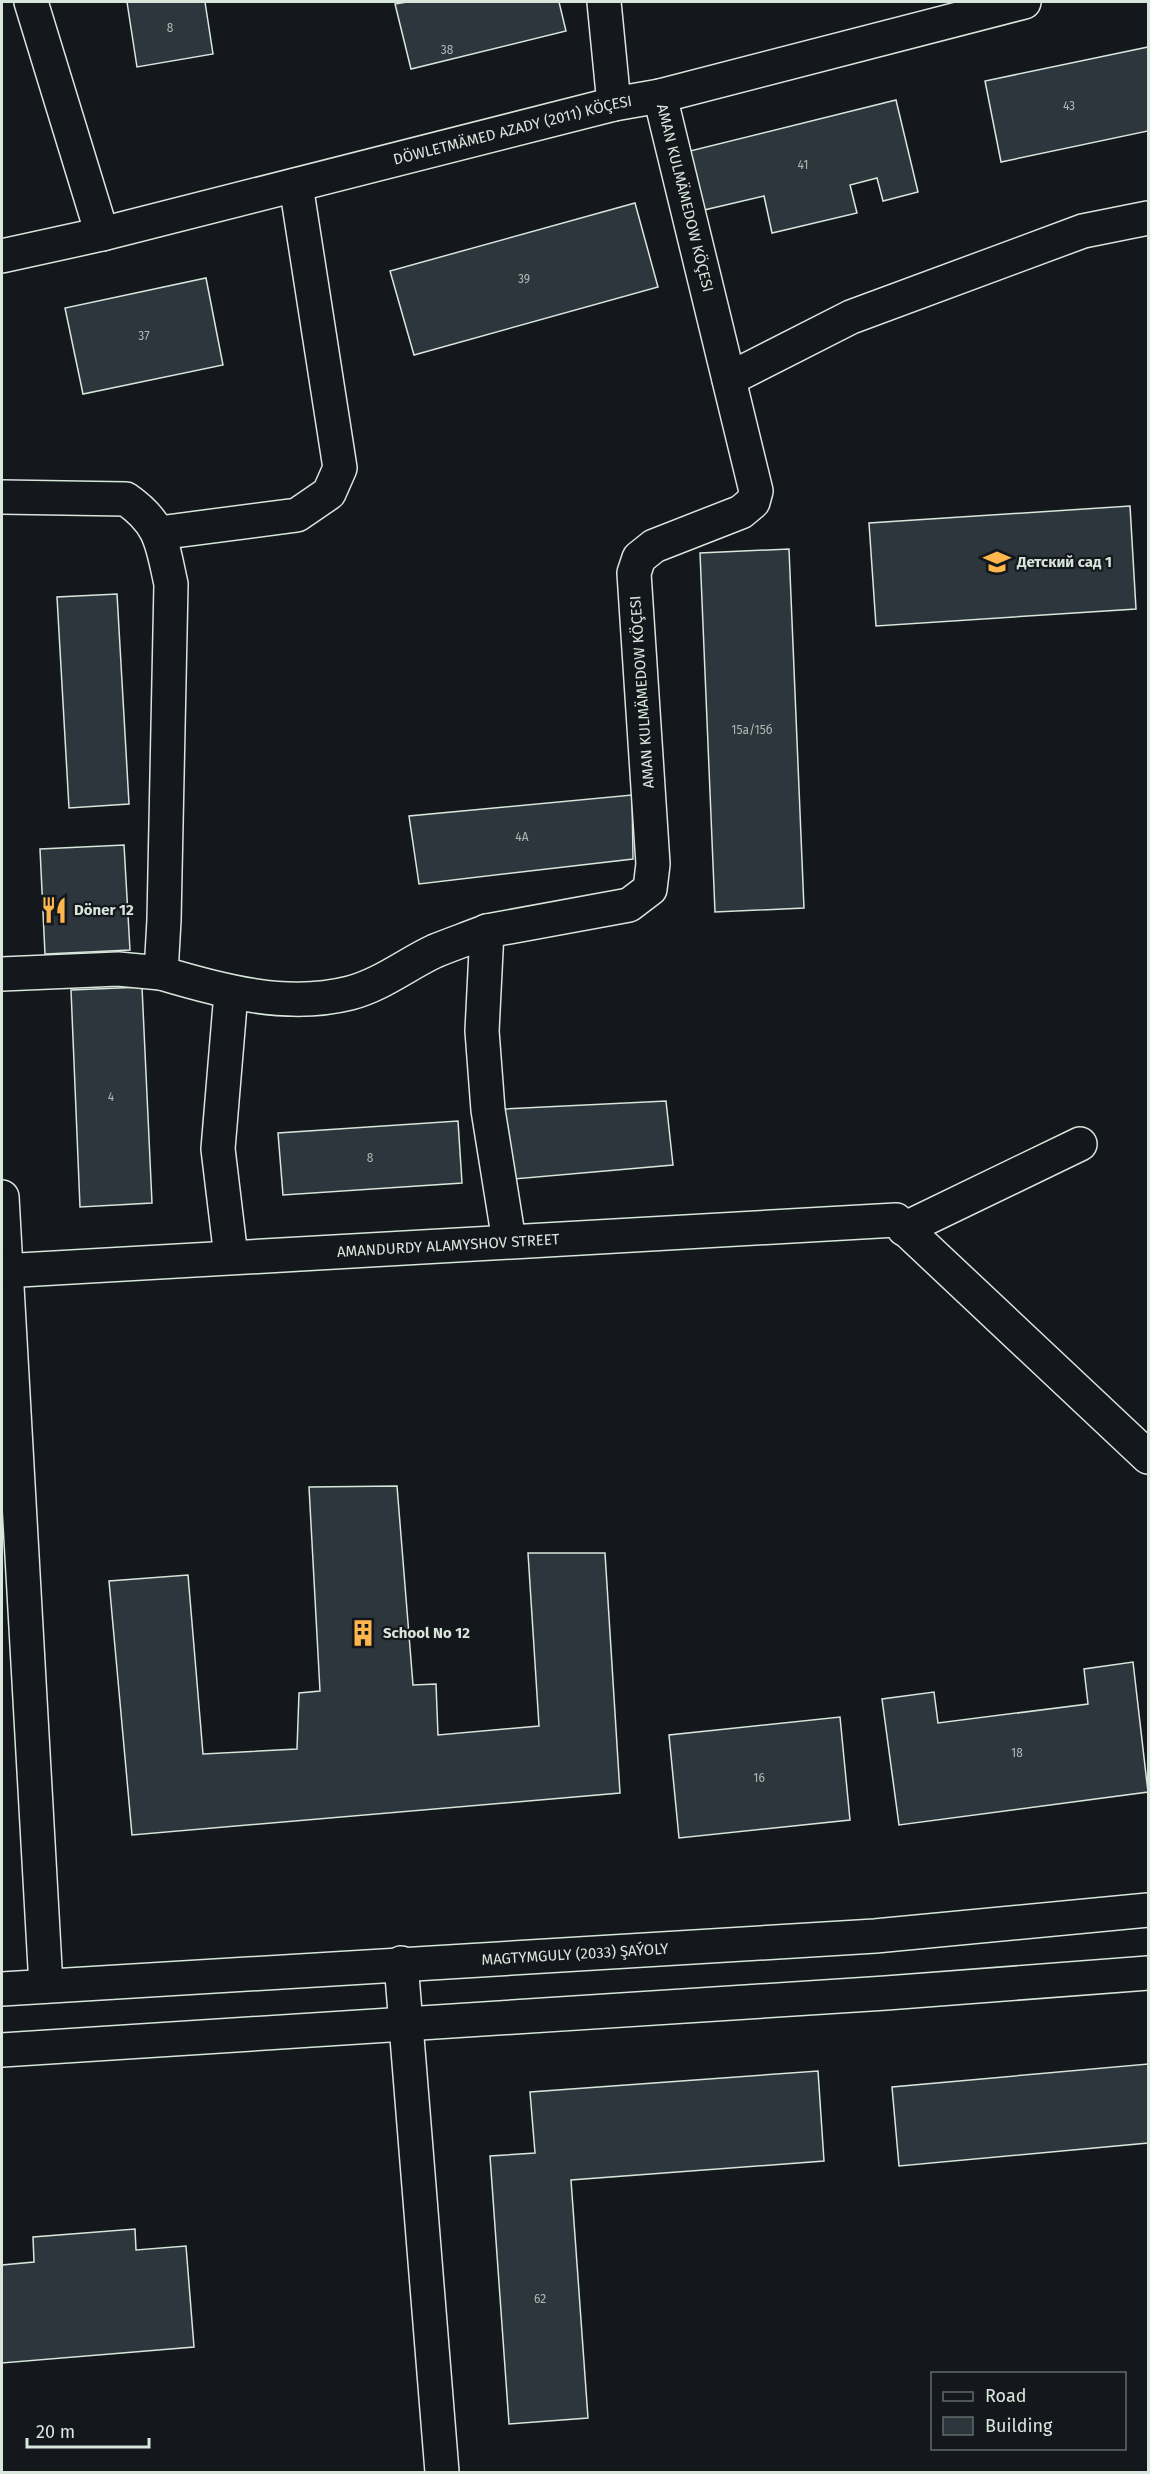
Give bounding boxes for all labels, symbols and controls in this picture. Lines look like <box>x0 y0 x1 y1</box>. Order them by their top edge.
house number: 8 <box>167 21 174 35</box>
house number: 38 <box>441 43 454 57</box>
street label: DÖWLETMÄMED AZADY (2011) KÖÇESI <box>391 92 633 169</box>
house number: 43 <box>1063 99 1075 113</box>
street label: AMAN KULMÄMEDOW KÖÇESI <box>653 102 717 294</box>
house number: 41 <box>798 158 808 172</box>
house number: 39 <box>518 272 530 286</box>
house number: 37 <box>138 329 150 343</box>
school or university icon: Детский сад 1 <box>982 547 1012 577</box>
place label: Детский сад 1 <box>1016 553 1112 571</box>
street label: AMAN KULMÄMEDOW KÖÇESI <box>626 595 658 789</box>
house number: 15а/15б <box>731 723 773 737</box>
house number: 4A <box>515 830 529 844</box>
restaurant icon: Döner 12 <box>39 895 69 925</box>
place label: Döner 12 <box>74 901 134 919</box>
house number: 4 <box>108 1090 115 1104</box>
house number: 8 <box>367 1151 374 1165</box>
street label: AMANDURDY ALAMYSHOV STREET <box>336 1230 560 1261</box>
building icon: School No 12 <box>348 1618 378 1648</box>
place label: School No 12 <box>383 1624 470 1642</box>
house number: 18 <box>1011 1746 1023 1760</box>
house number: 16 <box>753 1771 765 1785</box>
street label: MAGTYMGULY (2033) ŞAÝOLY <box>481 1940 670 1969</box>
house number: 62 <box>534 2292 546 2306</box>
legend <box>931 2372 1126 2450</box>
text: Road <box>985 2385 1027 2407</box>
scale bar <box>27 2411 148 2449</box>
text: Building <box>985 2415 1053 2437</box>
text: 20 m <box>36 2421 75 2443</box>

